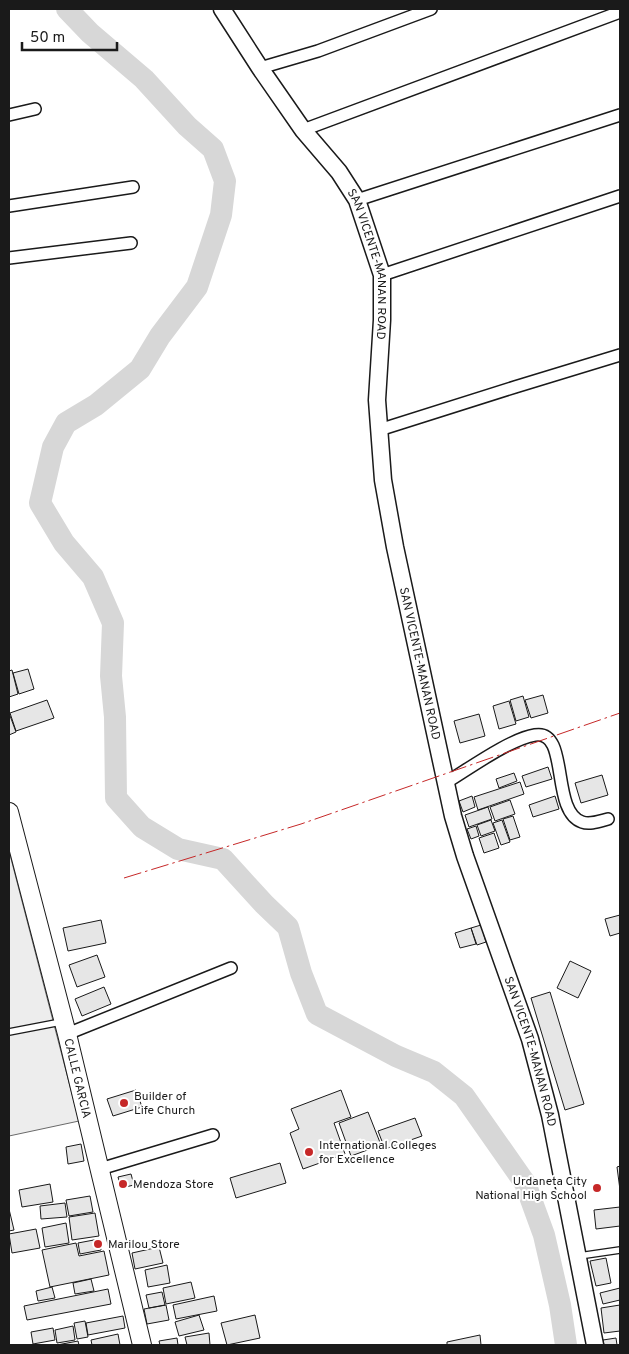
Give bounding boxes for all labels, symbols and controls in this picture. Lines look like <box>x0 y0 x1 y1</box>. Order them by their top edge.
scale bar <box>22 20 118 52</box>
text: 50 m <box>30 29 65 48</box>
street label: SAN VICENTE-MANAN ROAD <box>343 186 389 340</box>
street label: SAN VICENTE-MANAN ROAD <box>395 586 443 742</box>
street label: SAN VICENTE-MANAN ROAD <box>499 975 559 1128</box>
street label: CALLE GARCIA <box>59 1037 94 1120</box>
place label: Builder of Life Church <box>134 1089 195 1119</box>
marker: Builder of Life Church <box>118 1097 130 1109</box>
place label: International Colleges for Excellence <box>319 1138 437 1168</box>
marker: International Colleges for Excellence <box>303 1146 315 1158</box>
place label: Urdaneta City National High School <box>475 1174 587 1204</box>
place label: Mendoza Store <box>133 1177 214 1193</box>
marker: Mendoza Store <box>117 1178 129 1190</box>
marker: Urdaneta City National High School <box>591 1182 603 1194</box>
place label: Marilou Store <box>108 1237 180 1253</box>
marker: Marilou Store <box>92 1238 104 1250</box>

